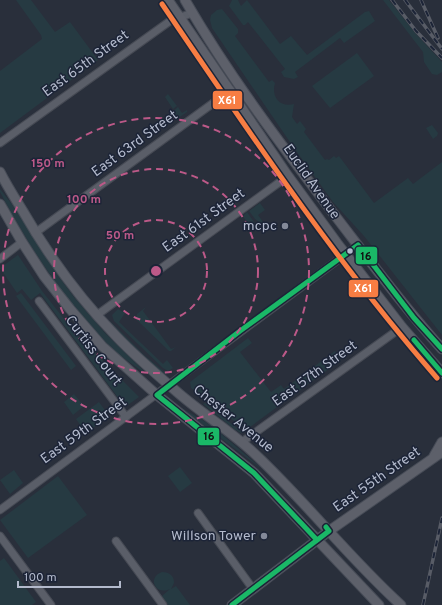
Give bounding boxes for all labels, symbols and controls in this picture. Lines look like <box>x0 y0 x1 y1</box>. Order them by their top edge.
street label: East 65th Street <box>40 27 132 101</box>
line badge: X61 <box>212 90 243 110</box>
text: X61 <box>218 94 236 108</box>
street label: East 63rd Street <box>89 107 181 181</box>
street label: Euclid Avenue <box>279 141 343 223</box>
text: 150 m <box>31 156 65 172</box>
street label: East 61st Street <box>160 185 248 257</box>
text: 100 m <box>67 192 101 208</box>
place label: mcpc <box>243 218 277 235</box>
marker: mcpc <box>280 221 290 231</box>
text: 50 m <box>106 228 134 244</box>
unlabelled marker <box>345 246 355 256</box>
line badge: 16 <box>355 246 378 265</box>
text: 16 <box>360 250 372 264</box>
centre of rings <box>149 264 163 278</box>
line badge: X61 <box>348 279 379 298</box>
text: X61 <box>354 282 372 296</box>
street label: Curtiss Court <box>61 313 125 389</box>
street label: East 57th Street <box>269 337 361 411</box>
street label: Chester Avenue <box>189 381 277 457</box>
street label: East 59th Street <box>38 394 130 468</box>
line badge: 16 <box>197 427 220 446</box>
text: 16 <box>203 430 215 444</box>
street label: East 55th Street <box>330 444 424 516</box>
place label: Willson Tower <box>171 528 257 545</box>
marker: Willson Tower <box>259 531 269 541</box>
scale bar <box>18 563 120 589</box>
text: 100 m <box>24 570 57 586</box>

